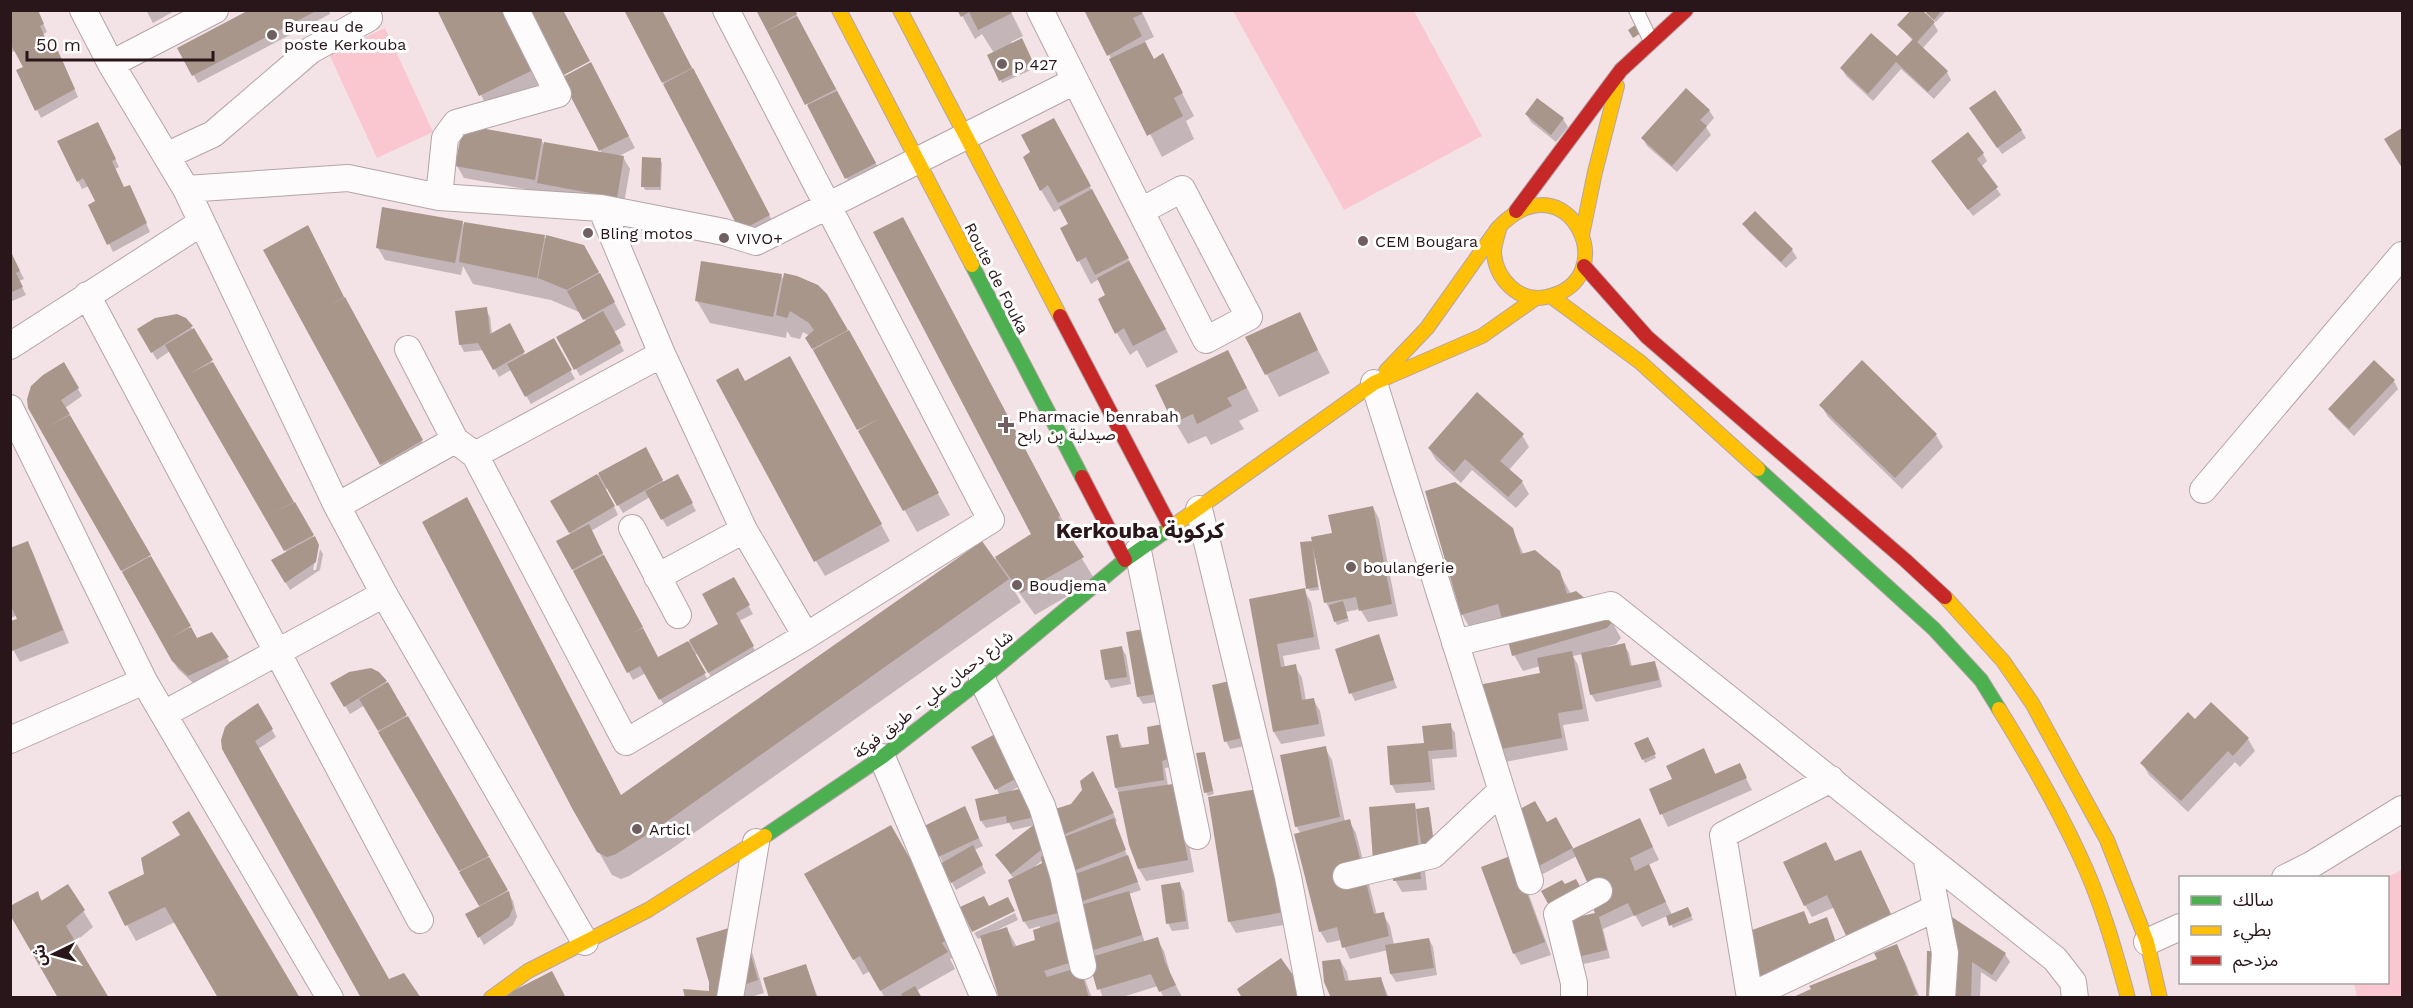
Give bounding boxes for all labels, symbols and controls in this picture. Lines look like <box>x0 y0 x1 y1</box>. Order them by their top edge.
place label: Bureau de poste Kerkouba <box>284 17 406 54</box>
scale bar <box>27 24 213 62</box>
marker: Bureau de poste Kerkouba <box>265 28 279 42</box>
text: 50 m <box>36 34 81 55</box>
place label: p 427 <box>1014 55 1057 74</box>
marker: p 427 <box>995 57 1009 71</box>
street label: Route de Fouka <box>960 219 1033 337</box>
place label: Bling motos <box>600 224 693 243</box>
marker: Bling motos <box>581 226 595 240</box>
place label: VIVO+ <box>736 229 783 248</box>
marker: VIVO+ <box>717 231 731 245</box>
place label: CEM Bougara <box>1375 232 1478 251</box>
marker: CEM Bougara <box>1356 234 1370 248</box>
place label: Pharmacie benrabah صيدلية بن رابح <box>1018 407 1179 447</box>
marker: Pharmacie benrabah صيدلية بن رابح <box>999 418 1013 432</box>
district label: Kerkouba كركوبة <box>1056 518 1225 543</box>
place label: boulangerie <box>1363 558 1454 577</box>
marker: boulangerie <box>1344 560 1358 574</box>
place label: Boudjema <box>1029 576 1107 595</box>
marker: Boudjema <box>1010 578 1024 592</box>
street label: شارع دحمان علي - طريق فوكة <box>850 626 1018 765</box>
place label: Articl <box>649 820 691 839</box>
marker: Articl <box>630 822 644 836</box>
legend <box>2179 876 2389 984</box>
text: سالك <box>2233 889 2274 910</box>
text: بطيء <box>2233 919 2271 943</box>
north arrow <box>24 924 84 984</box>
text: ش <box>29 943 50 967</box>
text: مزدحم <box>2233 949 2278 973</box>

